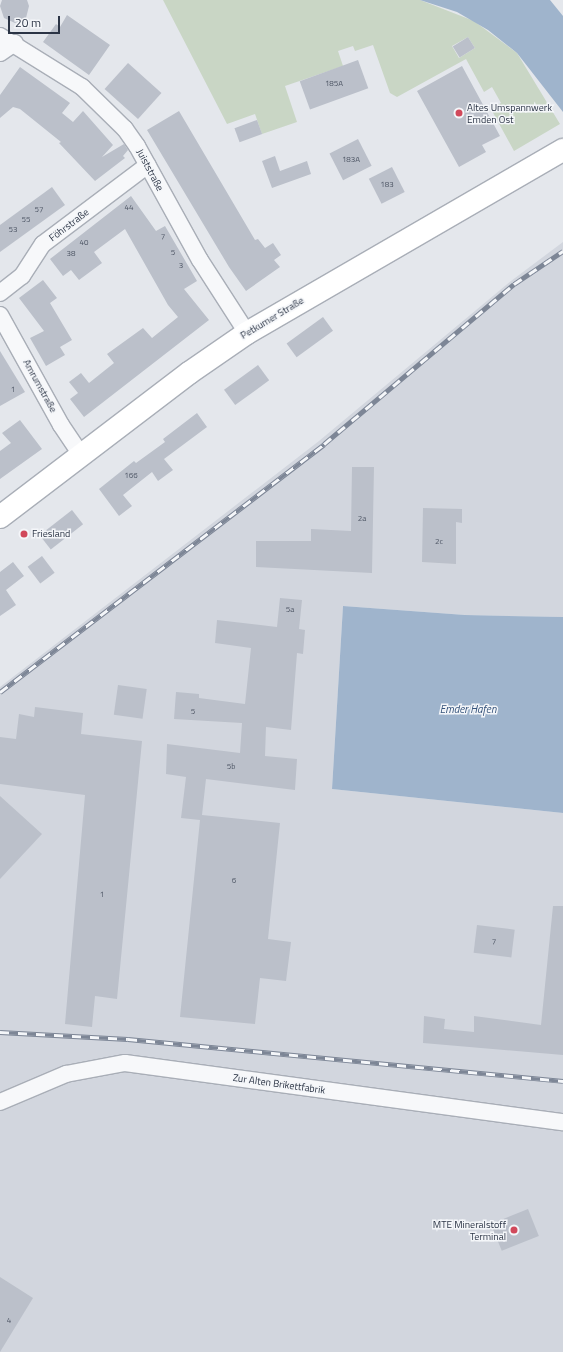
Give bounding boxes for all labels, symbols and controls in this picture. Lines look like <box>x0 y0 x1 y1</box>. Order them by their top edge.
scale bar <box>10 8 62 34</box>
text: 20 m <box>15 13 41 32</box>
house number: 185A <box>325 79 343 89</box>
place label: Altes Umspannwerk Emden Ost <box>467 101 552 124</box>
marker: Altes Umspannwerk Emden Ost <box>454 108 464 118</box>
street label: Juiststraße <box>134 147 166 193</box>
house number: 183A <box>342 155 360 165</box>
house number: 183 <box>380 180 394 190</box>
house number: 44 <box>125 203 133 213</box>
house number: 57 <box>35 205 43 215</box>
street label: Föhrstraße <box>47 206 91 244</box>
house number: 55 <box>22 215 30 225</box>
house number: 53 <box>9 225 17 235</box>
house number: 7 <box>161 232 165 242</box>
house number: 40 <box>80 238 88 248</box>
house number: 5 <box>171 248 175 258</box>
house number: 38 <box>67 249 75 259</box>
house number: 3 <box>179 261 183 271</box>
street label: Petkumer Straße <box>238 294 306 342</box>
street label: Amrumstraße <box>20 357 60 415</box>
house number: 1 <box>11 385 15 395</box>
house number: 166 <box>124 471 138 481</box>
house number: 2a <box>358 514 366 524</box>
place label: Friesland <box>32 528 70 540</box>
marker: Friesland <box>19 529 29 539</box>
house number: 2c <box>435 537 443 547</box>
house number: 5a <box>286 605 294 615</box>
water label: Emder Hafen <box>440 702 496 716</box>
house number: 5 <box>191 707 195 717</box>
house number: 5b <box>227 762 235 772</box>
house number: 6 <box>232 876 236 886</box>
house number: 1 <box>100 890 104 900</box>
house number: 7 <box>492 937 496 947</box>
street label: Zur Alten Brikettfabrik <box>232 1072 326 1096</box>
place label: MTE Mineralstoff Terminal <box>433 1218 506 1242</box>
marker: MTE Mineralstoff Terminal <box>509 1225 519 1235</box>
house number: 4 <box>7 1316 11 1326</box>

